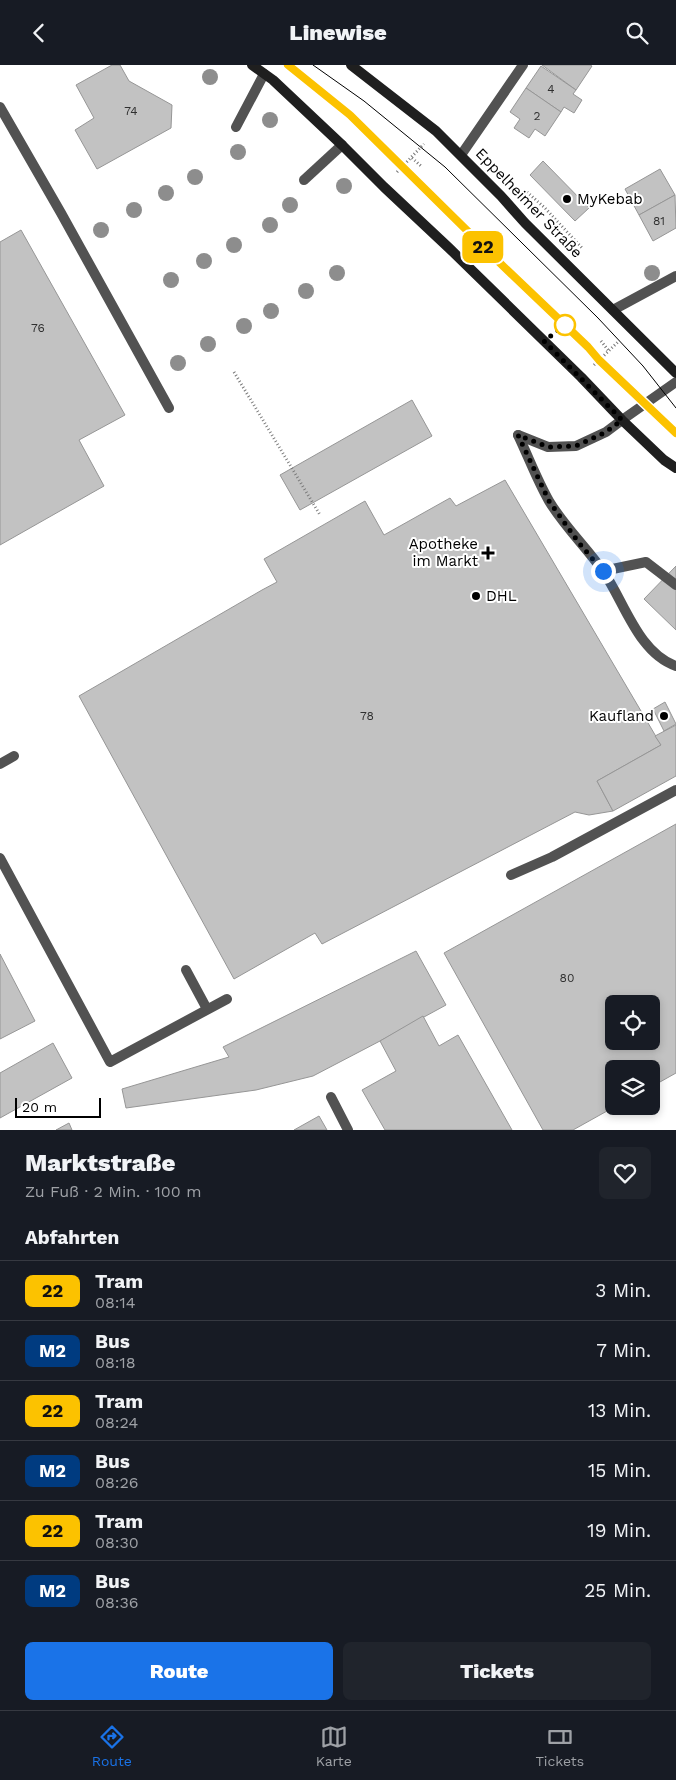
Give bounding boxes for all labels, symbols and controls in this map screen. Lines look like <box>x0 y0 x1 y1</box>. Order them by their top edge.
icon: back <box>25 19 53 47</box>
icon: search <box>623 19 651 47</box>
text: Linewise <box>289 20 387 45</box>
house number: 4 <box>547 82 555 96</box>
house number: 74 <box>124 104 138 118</box>
house number: 2 <box>534 109 541 123</box>
street label: Eppelheimer Straße <box>472 144 586 262</box>
place label: MyKebab <box>577 190 643 208</box>
marker: MyKebab <box>561 193 573 205</box>
house number: 81 <box>653 214 665 228</box>
line badge: 22 <box>460 231 506 263</box>
text: 22 <box>472 236 494 257</box>
unlabelled marker <box>554 314 576 336</box>
house number: 76 <box>31 321 45 335</box>
place label: Apotheke im Markt <box>409 535 479 570</box>
marker: Apotheke im Markt <box>482 547 494 559</box>
your location <box>591 559 616 584</box>
place label: DHL <box>486 587 517 605</box>
marker: DHL <box>470 590 482 602</box>
place label: Kaufland <box>589 707 654 725</box>
house number: 78 <box>360 709 374 723</box>
marker: Kaufland <box>658 710 670 722</box>
house number: 80 <box>560 971 574 985</box>
map controls <box>605 995 660 1115</box>
button: locate <box>605 995 660 1050</box>
button: layers <box>605 1060 660 1115</box>
scale bar <box>15 1095 101 1118</box>
text: 20 m <box>22 1099 57 1115</box>
button: heart <box>599 1147 651 1199</box>
text: Marktstraße <box>25 1149 175 1177</box>
text: Zu Fuß · 2 Min. · 100 m <box>25 1182 201 1201</box>
text: Abfahrten <box>25 1226 119 1249</box>
text: Tram <box>95 1270 143 1293</box>
text: 3 Min. <box>595 1279 651 1302</box>
text: 22 <box>42 1280 63 1301</box>
text: 08:14 <box>95 1293 136 1312</box>
text: Bus <box>95 1330 130 1353</box>
text: 7 Min. <box>596 1339 651 1362</box>
text: M2 <box>39 1340 66 1361</box>
text: 08:18 <box>95 1353 136 1372</box>
text: Tram <box>95 1390 143 1413</box>
text: 13 Min. <box>588 1399 651 1422</box>
text: 22 <box>42 1400 63 1421</box>
text: 08:24 <box>95 1413 138 1432</box>
text: Bus <box>95 1450 130 1473</box>
text: 15 Min. <box>588 1459 651 1482</box>
text: M2 <box>39 1460 66 1481</box>
text: 08:26 <box>95 1473 139 1492</box>
text: Tram <box>95 1510 143 1533</box>
text: 19 Min. <box>587 1519 651 1542</box>
text: 22 <box>42 1520 63 1541</box>
text: 08:30 <box>95 1533 139 1552</box>
text: Bus <box>95 1570 130 1593</box>
text: 25 Min. <box>584 1579 651 1602</box>
text: M2 <box>39 1580 66 1601</box>
text: 08:36 <box>95 1593 139 1612</box>
button: Route <box>25 1642 333 1700</box>
button: Tickets <box>343 1642 651 1700</box>
tab: Route <box>92 1723 132 1769</box>
tab: Karte <box>316 1723 352 1769</box>
tab: Tickets <box>536 1723 584 1769</box>

